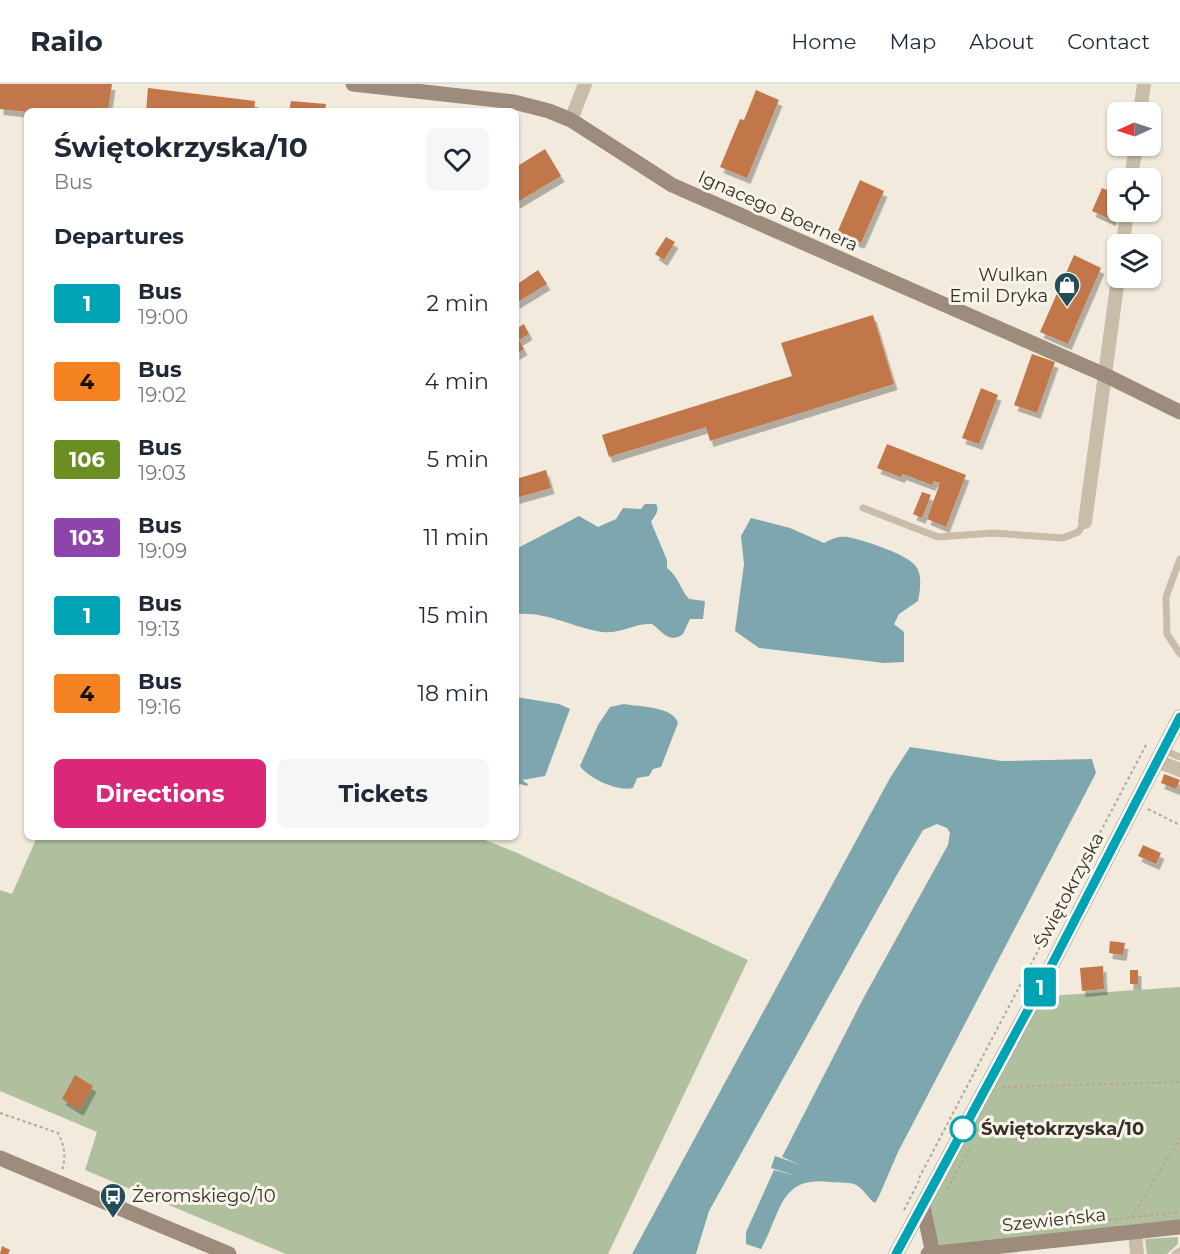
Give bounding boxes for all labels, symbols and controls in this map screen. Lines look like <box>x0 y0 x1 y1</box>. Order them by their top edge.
text: Railo <box>30 24 103 58</box>
text: Home <box>791 29 856 54</box>
text: Map <box>889 29 936 54</box>
text: About <box>969 29 1034 54</box>
text: Contact <box>1067 29 1150 54</box>
north arrow <box>1107 102 1161 156</box>
map controls <box>1107 102 1161 288</box>
button: heart <box>426 128 489 191</box>
text: Świętokrzyska/10 <box>54 130 308 164</box>
street label: Ignacego Boernera <box>695 166 861 256</box>
button: locate <box>1107 168 1161 222</box>
text: Bus <box>54 170 92 194</box>
text: Departures <box>54 223 184 250</box>
button: layers <box>1107 234 1161 288</box>
place label: Wulkan Emil Dryka <box>950 264 1048 307</box>
shop icon: Wulkan Emil Dryka <box>1052 270 1082 308</box>
text: Bus <box>138 278 182 305</box>
text: 2 min <box>427 290 489 317</box>
text: 1 <box>83 291 91 316</box>
text: 19:00 <box>138 305 188 329</box>
text: Bus <box>138 356 182 383</box>
text: 4 min <box>425 368 489 395</box>
text: 4 <box>80 369 94 394</box>
text: 19:02 <box>138 383 186 407</box>
text: Bus <box>138 434 182 461</box>
text: 5 min <box>427 446 489 473</box>
text: 106 <box>69 447 105 472</box>
text: 19:03 <box>138 461 186 485</box>
text: Bus <box>138 512 182 539</box>
text: 11 min <box>423 524 489 551</box>
text: 103 <box>70 525 104 550</box>
text: 19:09 <box>138 539 187 563</box>
text: Bus <box>138 590 182 617</box>
text: 15 min <box>419 602 489 629</box>
text: 1 <box>83 603 91 628</box>
text: 19:13 <box>138 617 180 641</box>
text: Bus <box>138 668 182 695</box>
text: 18 min <box>417 680 489 707</box>
text: 4 <box>80 681 94 706</box>
text: 19:16 <box>138 695 181 719</box>
button: Directions <box>54 759 266 828</box>
button: Tickets <box>278 759 489 828</box>
street label: Świętokrzyska <box>1029 829 1109 951</box>
line badge: 1 <box>1020 968 1060 1006</box>
text: 1 <box>1036 975 1044 1000</box>
marker: Świętokrzyska/10 <box>950 1116 976 1142</box>
place label: Świętokrzyska/10 <box>981 1118 1144 1140</box>
bus stop icon: Żeromskiego/10 <box>98 1181 128 1219</box>
place label: Żeromskiego/10 <box>132 1185 276 1207</box>
street label: Szewieńska <box>1001 1204 1107 1236</box>

